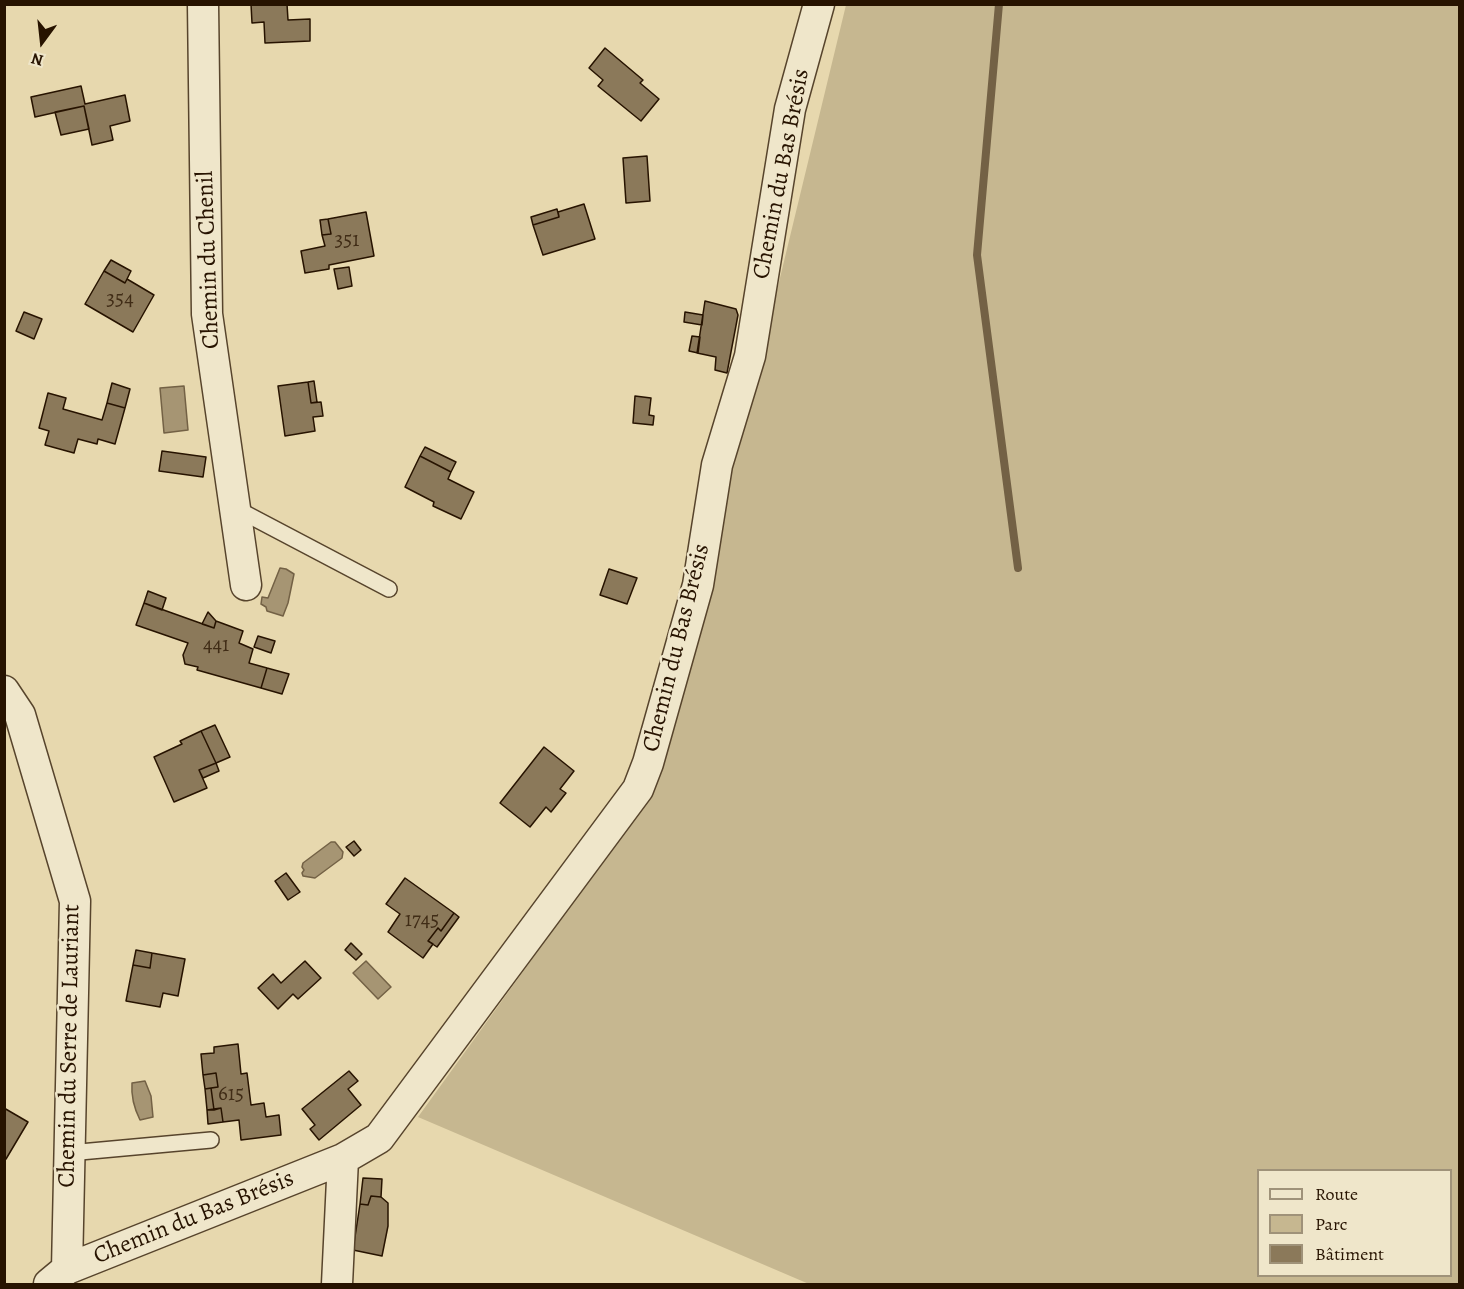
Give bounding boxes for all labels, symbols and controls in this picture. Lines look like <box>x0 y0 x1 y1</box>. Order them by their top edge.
north arrow <box>12 12 72 72</box>
text: N <box>29 47 46 72</box>
street label: Chemin du Bas Brésis <box>747 66 817 282</box>
street label: Chemin du Chenil <box>191 170 227 350</box>
house number: 351 <box>335 228 359 254</box>
house number: 354 <box>106 287 134 313</box>
street label: Chemin du Bas Brésis <box>637 541 717 755</box>
house number: 441 <box>203 633 229 659</box>
street label: Chemin du Serre de Lauriant <box>53 904 87 1188</box>
house number: 1745 <box>405 908 439 934</box>
house number: 615 <box>218 1082 244 1108</box>
street label: Chemin du Bas Brésis <box>90 1165 298 1271</box>
legend <box>1257 1169 1452 1277</box>
text: Route <box>1315 1182 1358 1206</box>
text: Parc <box>1315 1212 1347 1236</box>
text: Bâtiment <box>1315 1242 1384 1266</box>

